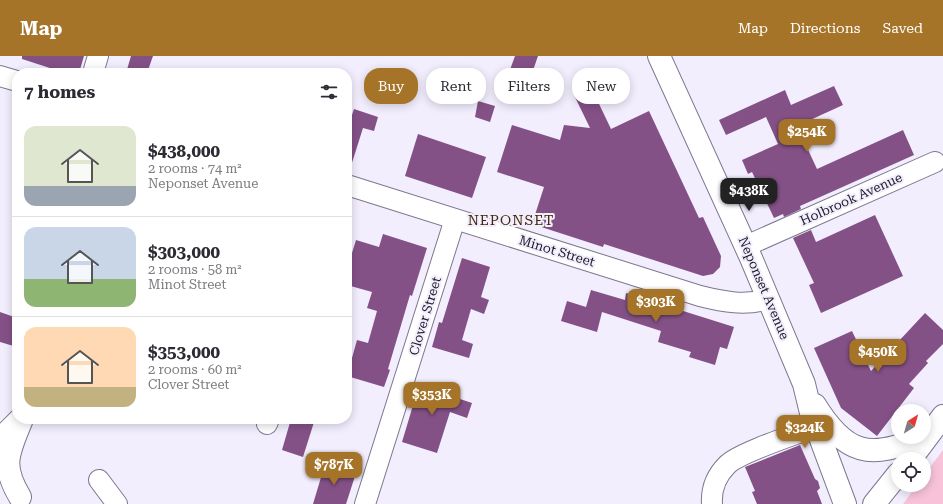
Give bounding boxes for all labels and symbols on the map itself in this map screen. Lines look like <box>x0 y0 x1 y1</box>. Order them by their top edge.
pin: $254K <box>779 119 835 153</box>
street label: Holbrook Avenue <box>798 170 904 228</box>
pin: $438K <box>721 178 777 212</box>
district label: NEPONSET <box>468 212 554 228</box>
street label: Minot Street <box>517 232 597 270</box>
street label: Neponset Avenue <box>736 234 792 342</box>
street label: Clover Street <box>406 275 444 357</box>
pin: $303K <box>628 289 684 323</box>
pin: $450K <box>850 339 906 373</box>
pin: $353K <box>404 382 460 416</box>
north arrow <box>891 404 931 444</box>
pin: $324K <box>777 415 833 449</box>
pin: $787K <box>306 452 362 486</box>

